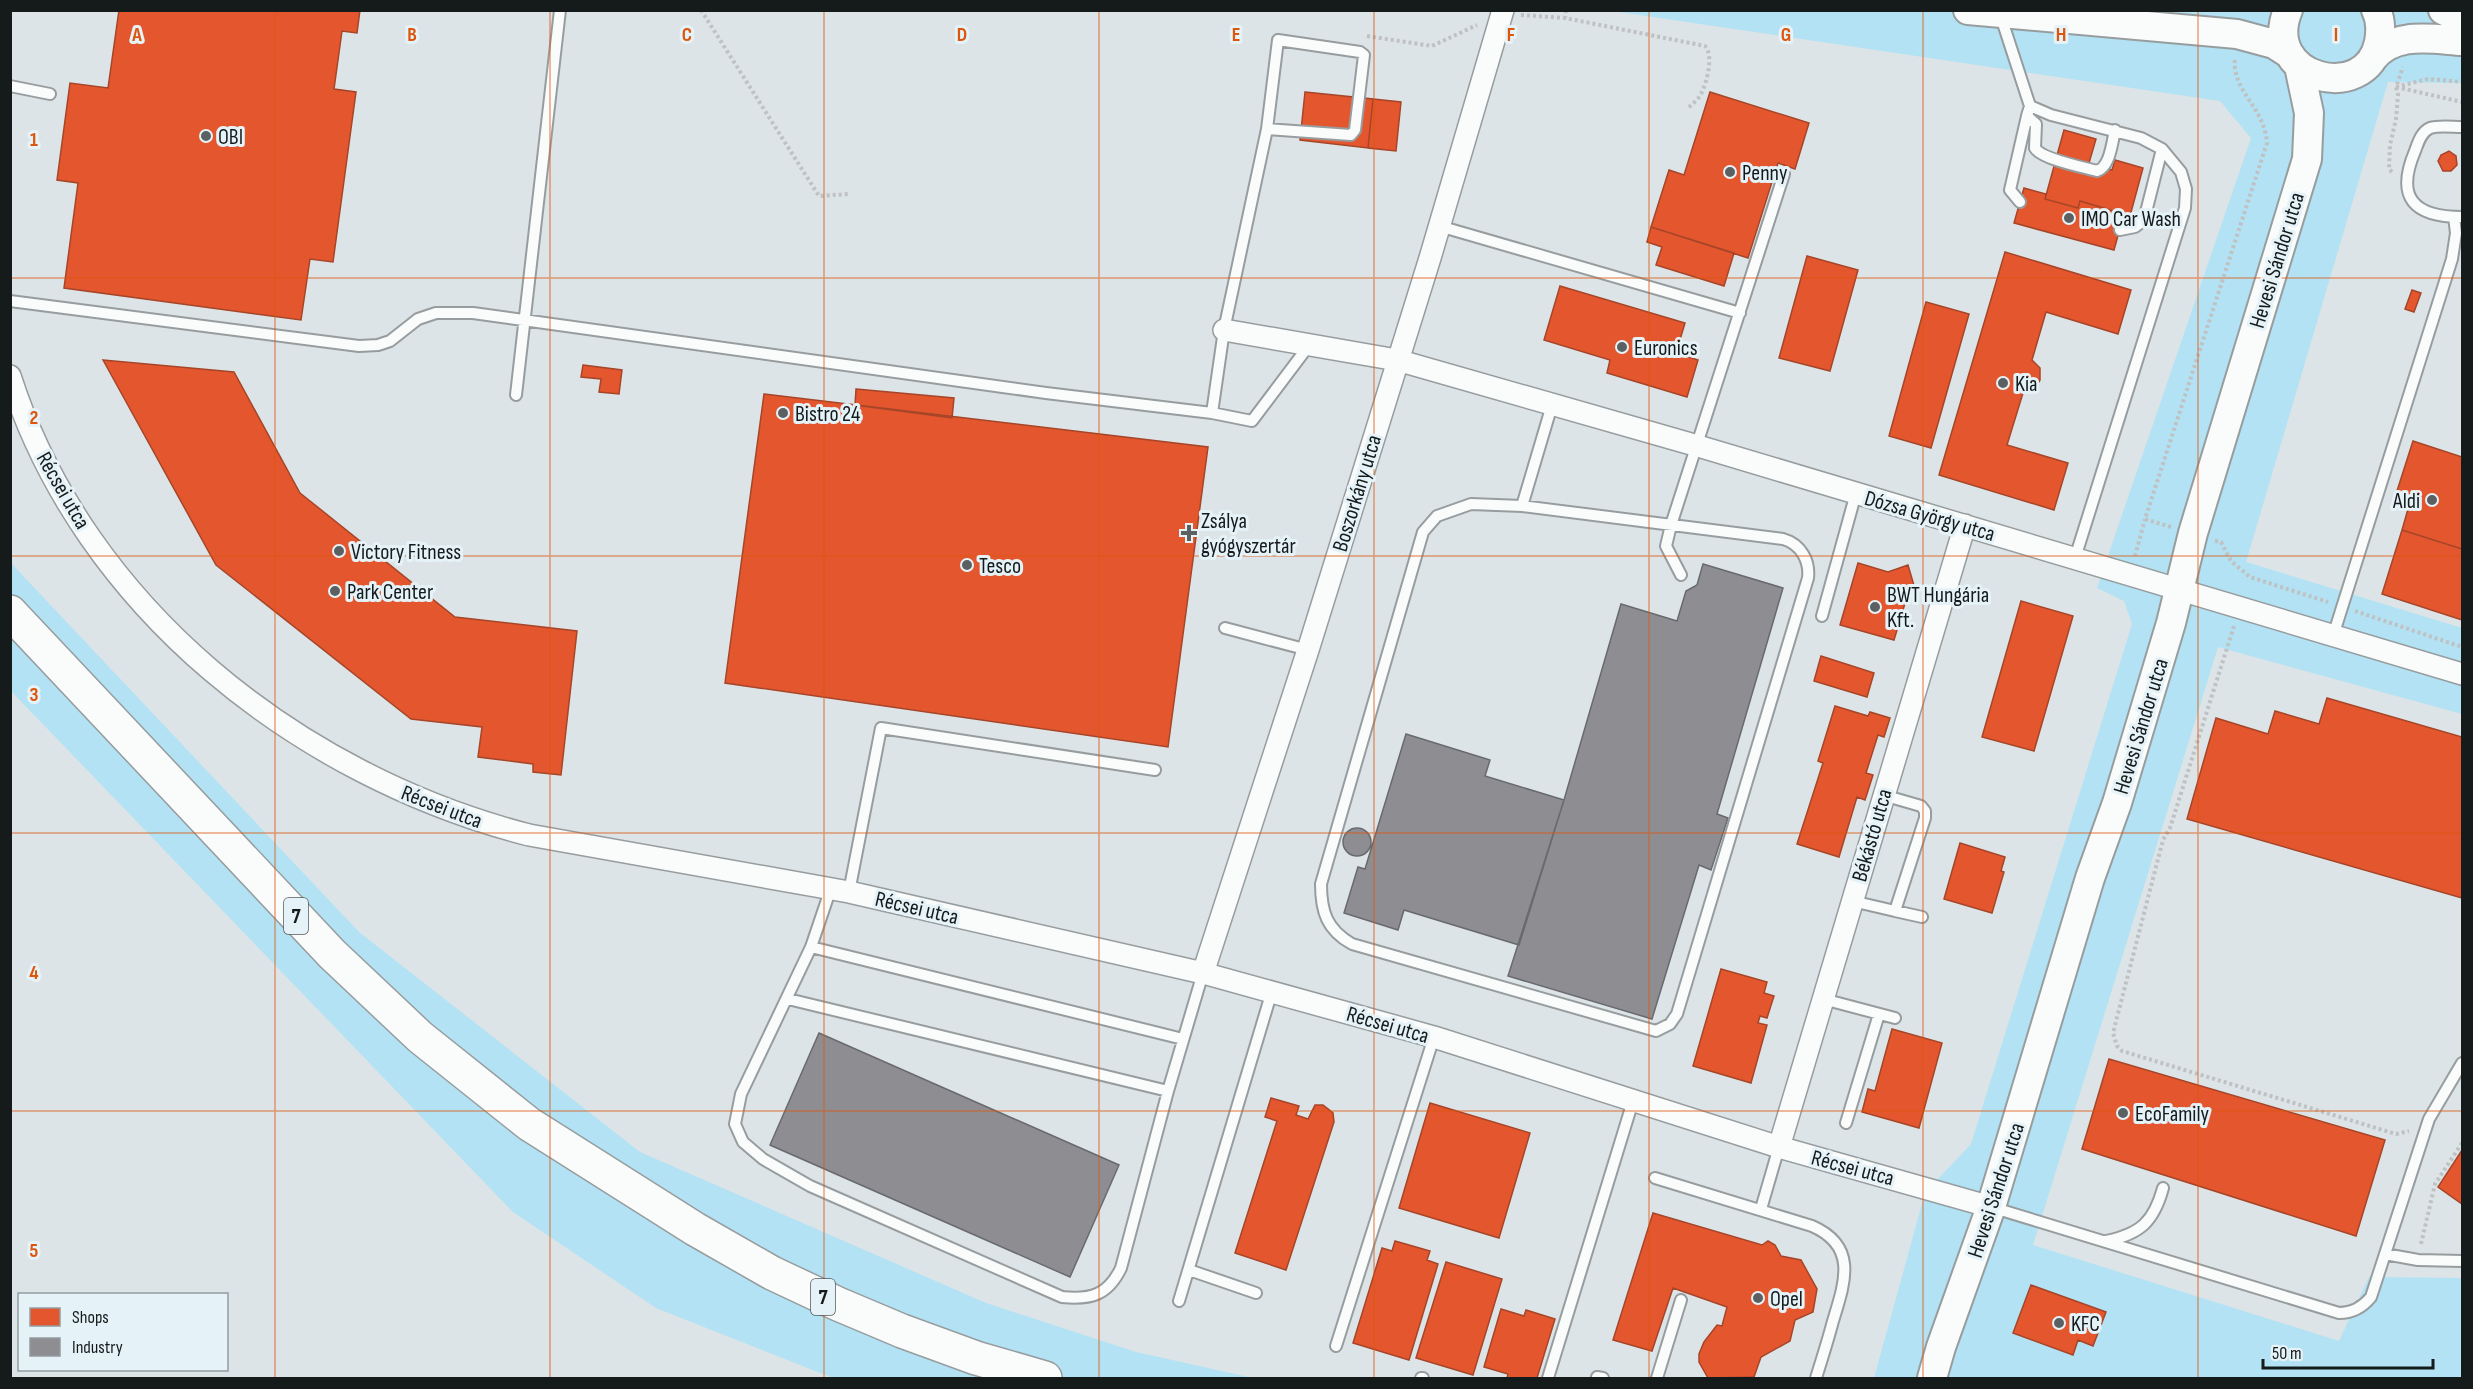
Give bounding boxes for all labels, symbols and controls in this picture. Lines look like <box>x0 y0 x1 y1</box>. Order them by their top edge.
text: A <box>131 23 142 47</box>
text: B <box>407 23 417 47</box>
text: C <box>682 23 692 47</box>
text: D <box>957 23 967 47</box>
text: E <box>1232 23 1240 47</box>
text: F <box>1507 23 1515 47</box>
text: G <box>1781 23 1791 47</box>
text: H <box>2056 23 2066 47</box>
text: I <box>2334 23 2338 47</box>
place label: OBI <box>218 124 243 151</box>
text: 1 <box>30 128 38 152</box>
marker: OBI <box>199 129 213 143</box>
place label: Penny <box>1742 160 1788 187</box>
marker: Penny <box>1723 165 1737 179</box>
street label: Hevesi Sándor utca <box>2244 189 2311 332</box>
place label: IMO Car Wash <box>2081 206 2181 233</box>
marker: IMO Car Wash <box>2062 211 2076 225</box>
place label: Euronics <box>1634 335 1698 362</box>
marker: Euronics <box>1615 340 1629 354</box>
place label: Kia <box>2015 371 2038 398</box>
marker: Kia <box>1996 376 2010 390</box>
place label: Bistro 24 <box>795 401 860 428</box>
text: 2 <box>30 406 38 430</box>
marker: Bistro 24 <box>776 406 790 420</box>
street label: Boszorkány utca <box>1327 432 1388 555</box>
street label: Récsei utca <box>30 447 96 534</box>
street label: Dózsa György utca <box>1861 485 1998 548</box>
place label: Aldi <box>2392 488 2420 515</box>
marker: Aldi <box>2425 493 2439 507</box>
place label: Zsálya gyógyszertár <box>1201 508 1296 560</box>
marker: Zsálya gyógyszertár <box>1182 526 1196 540</box>
place label: Victory Fitness <box>351 539 461 566</box>
marker: Victory Fitness <box>332 544 346 558</box>
place label: Tesco <box>979 553 1021 580</box>
marker: Tesco <box>960 558 974 572</box>
place label: Park Center <box>347 579 433 606</box>
place label: BWT Hungária Kft. <box>1887 582 1989 634</box>
marker: Park Center <box>328 584 342 598</box>
marker: BWT Hungária Kft. <box>1868 600 1882 614</box>
street label: Hevesi Sándor utca <box>2108 655 2175 798</box>
text: 3 <box>30 683 39 707</box>
street label: Récsei utca <box>397 780 486 835</box>
street label: Békástó utca <box>1846 786 1899 885</box>
street label: Récsei utca <box>872 886 961 931</box>
road number: 7 <box>284 898 308 934</box>
text: 4 <box>29 961 39 985</box>
street label: Récsei utca <box>1343 1001 1432 1050</box>
place label: EcoFamily <box>2135 1101 2209 1128</box>
marker: EcoFamily <box>2116 1106 2130 1120</box>
street label: Hevesi Sándor utca <box>1962 1119 2031 1262</box>
street label: Récsei utca <box>1808 1144 1897 1192</box>
text: 5 <box>30 1239 39 1263</box>
road number: 7 <box>811 1279 835 1315</box>
place label: Opel <box>1770 1286 1803 1313</box>
marker: Opel <box>1751 1291 1765 1305</box>
legend <box>18 1293 228 1371</box>
text: Shops <box>72 1307 109 1328</box>
place label: KFC <box>2071 1311 2100 1338</box>
marker: KFC <box>2052 1316 2066 1330</box>
scale bar <box>2263 1332 2432 1370</box>
text: Industry <box>72 1337 123 1358</box>
text: 50 m <box>2272 1343 2302 1364</box>

